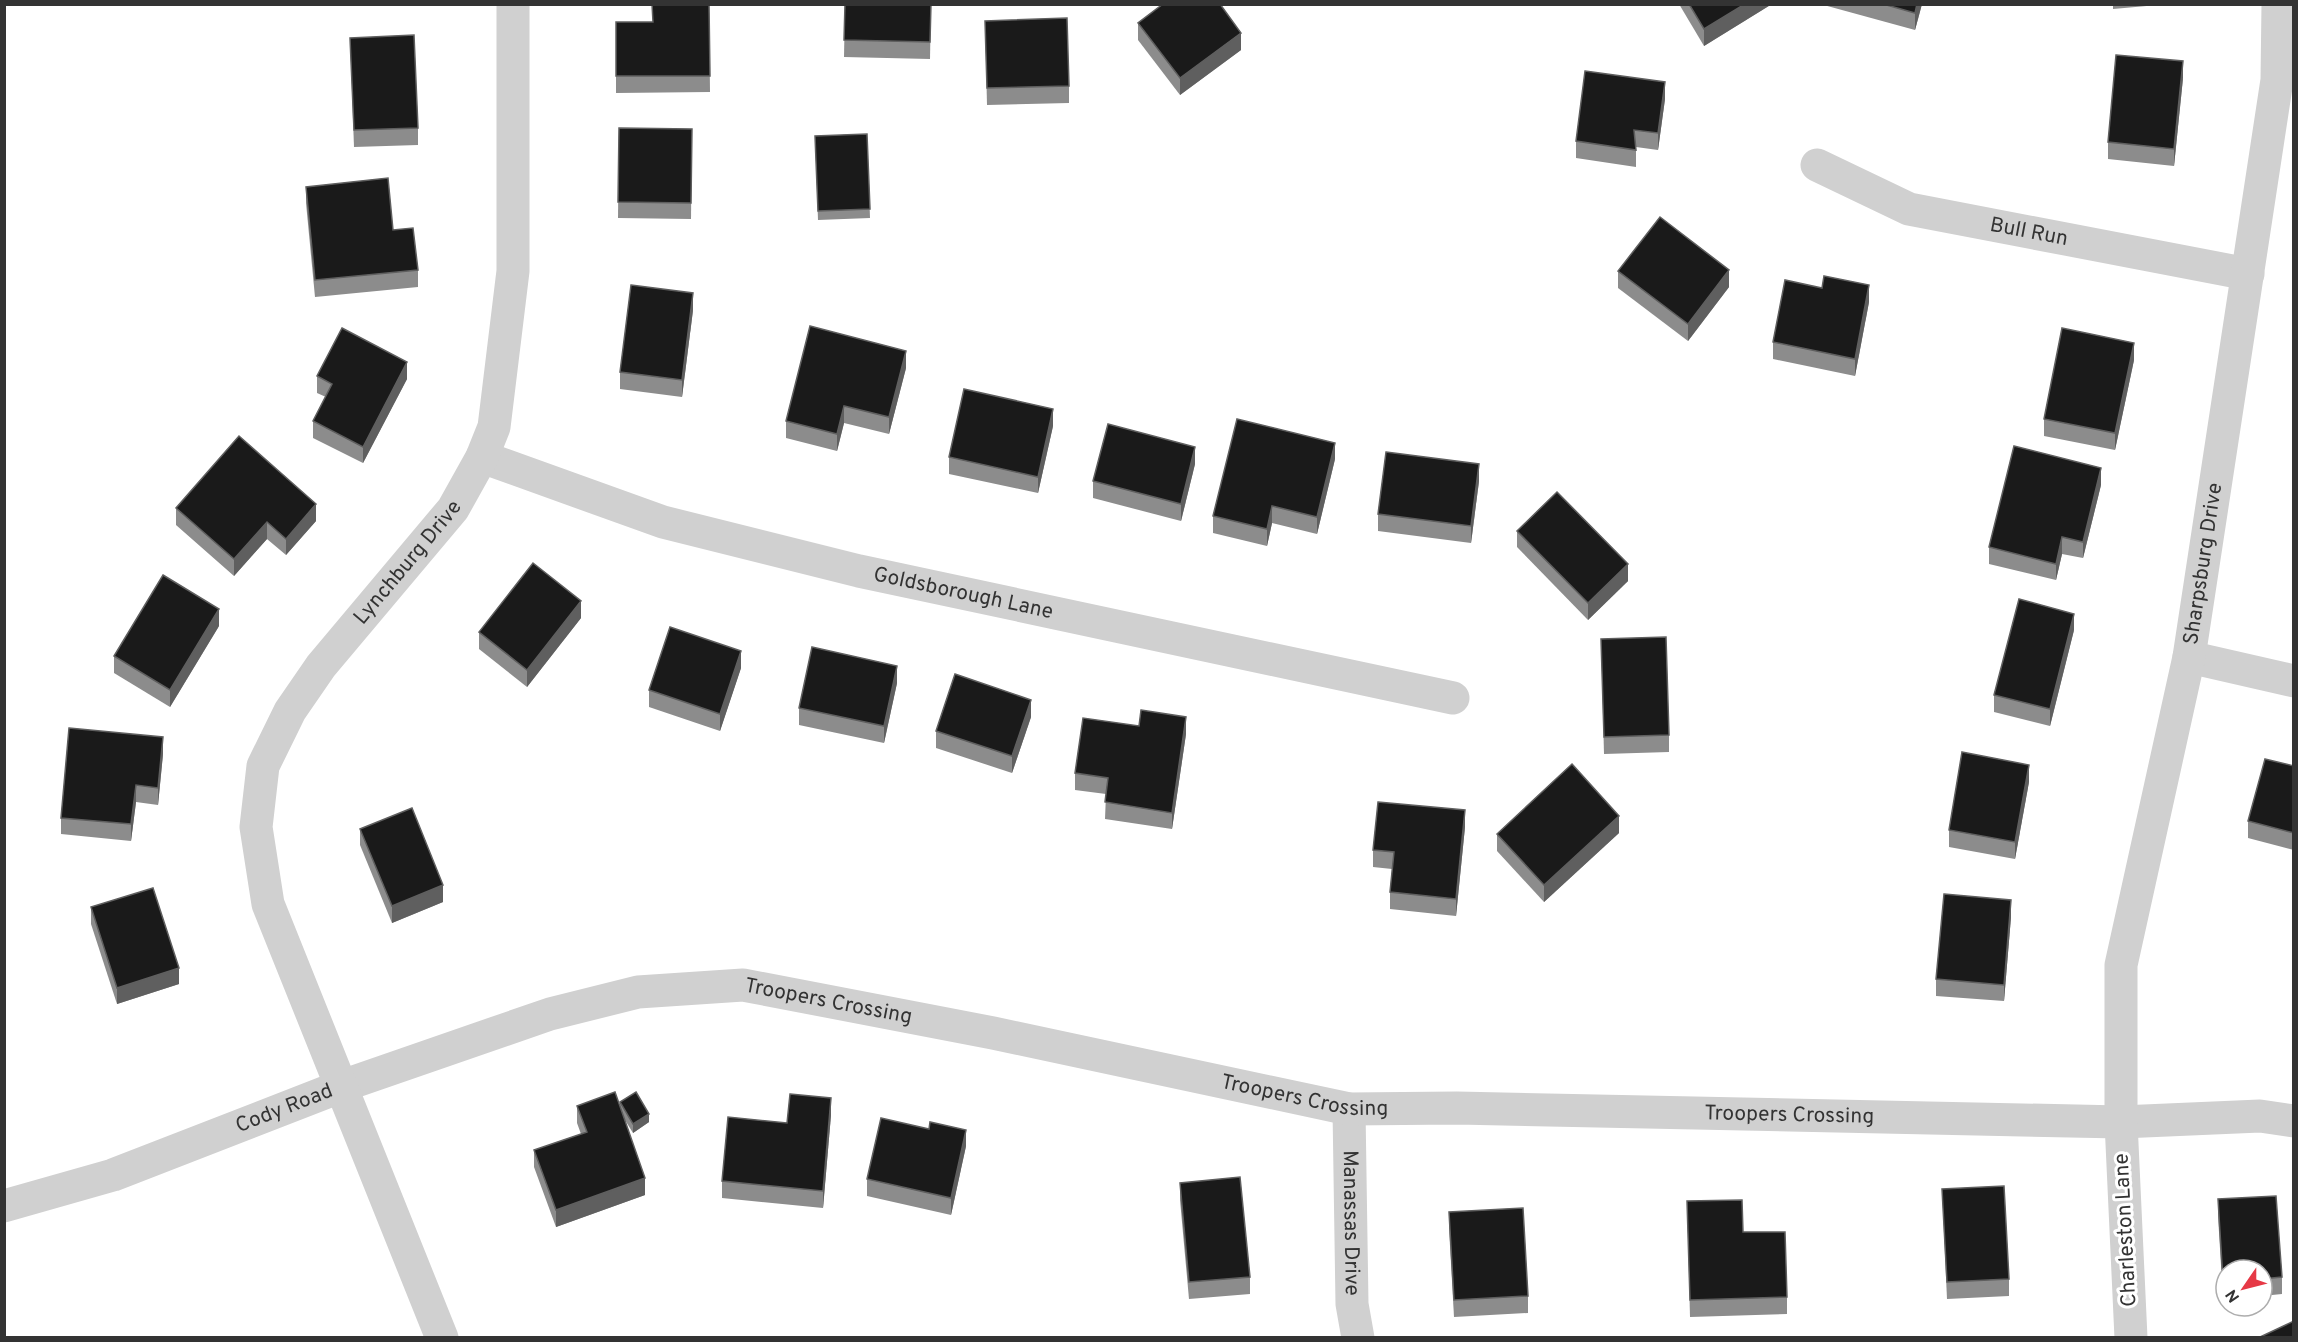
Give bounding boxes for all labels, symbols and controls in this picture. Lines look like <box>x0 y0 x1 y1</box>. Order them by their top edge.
street label: Bull Run <box>1987 211 2070 253</box>
street label: Sharpsburg Drive <box>2178 481 2229 647</box>
street label: Lynchburg Drive <box>348 496 468 630</box>
street label: Goldsborough Lane <box>871 561 1056 626</box>
street label: Troopers Crossing <box>742 972 914 1031</box>
street label: Troopers Crossing <box>1218 1069 1388 1122</box>
street label: Cody Road <box>232 1077 337 1140</box>
street label: Troopers Crossing <box>1704 1100 1875 1130</box>
street label: Manassas Drive <box>1336 1150 1365 1296</box>
street label: Charleston Lane <box>2108 1153 2144 1307</box>
north arrow <box>2214 1258 2274 1318</box>
text: N <box>2222 1285 2245 1306</box>

